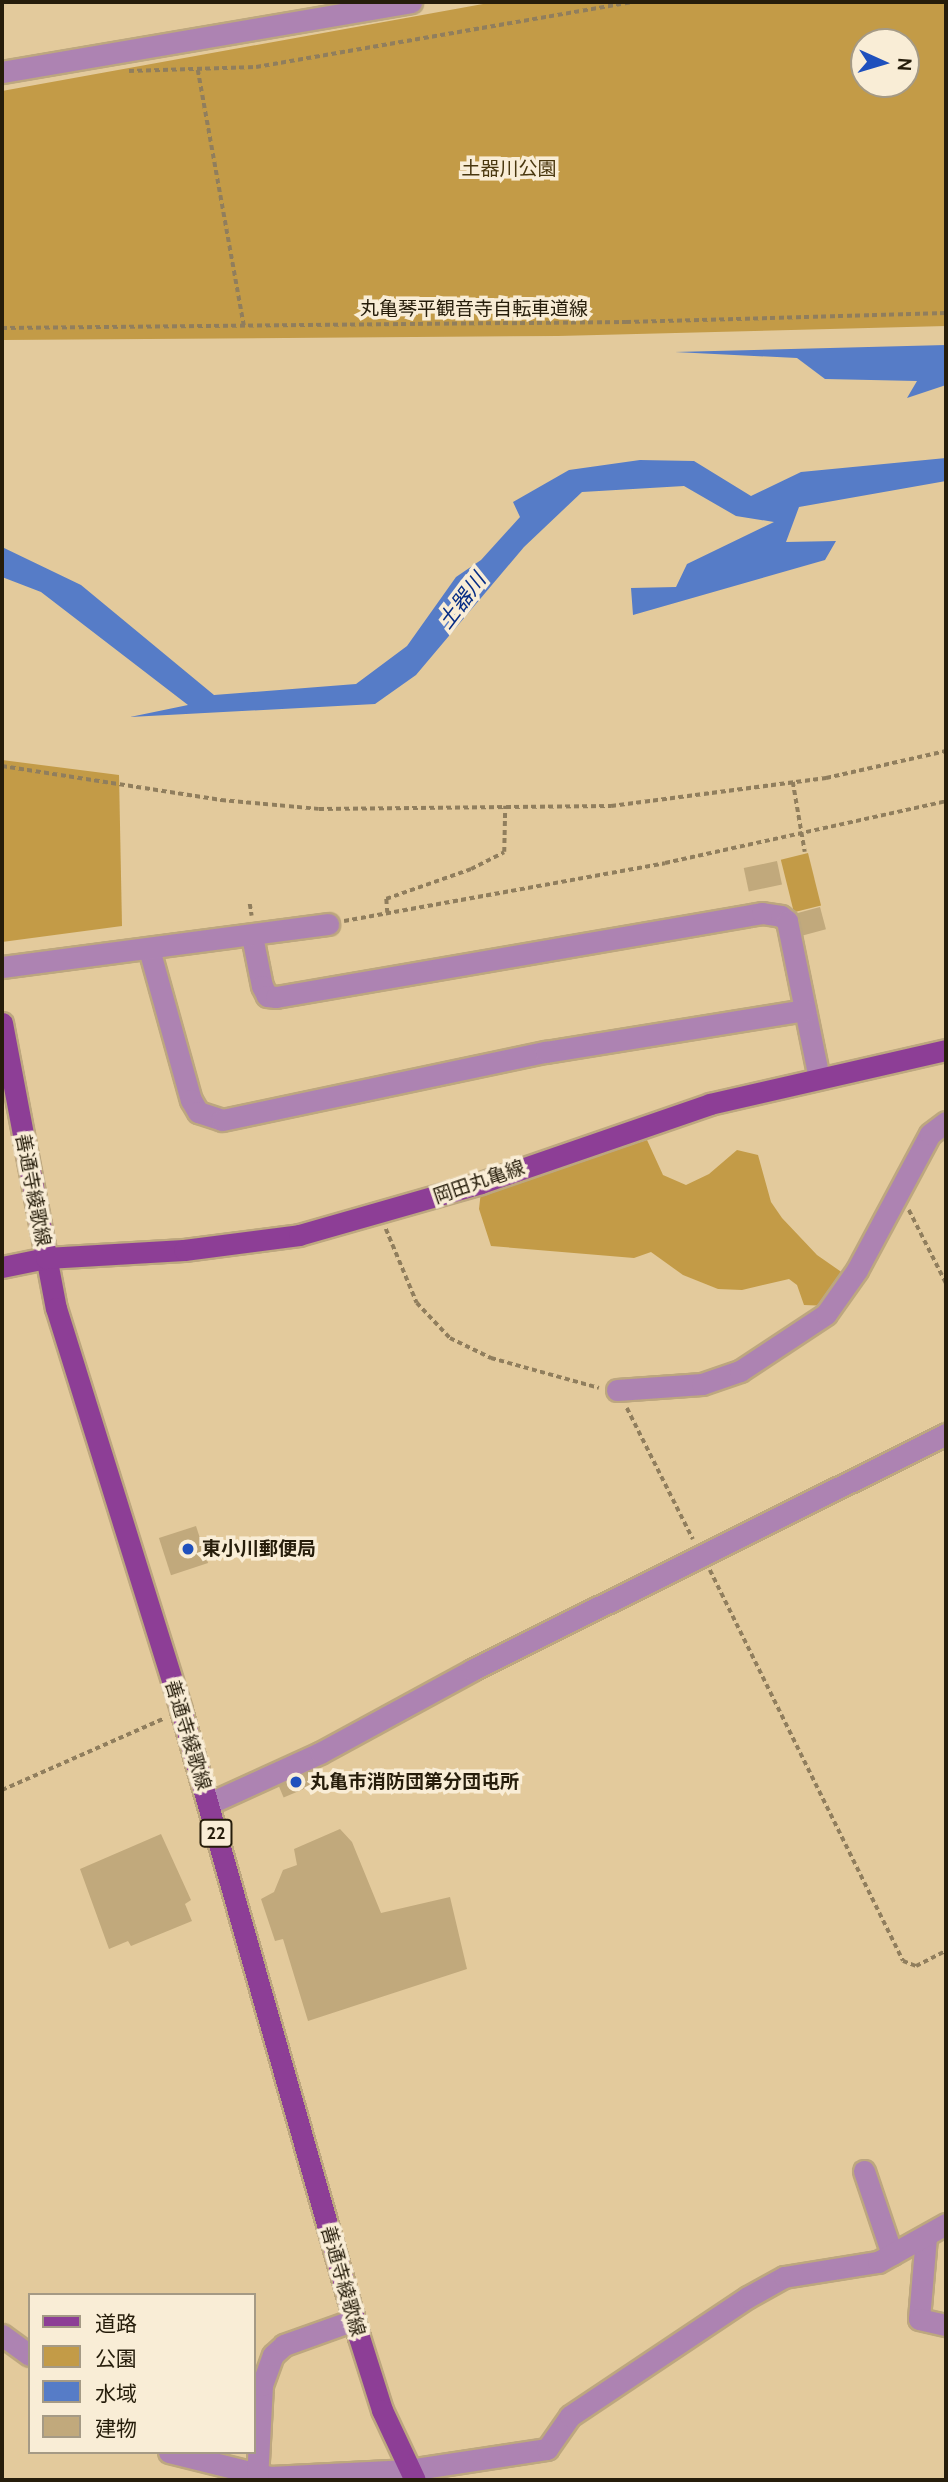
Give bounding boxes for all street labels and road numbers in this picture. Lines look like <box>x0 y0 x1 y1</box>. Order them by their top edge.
street label: 丸亀琴平観音寺自転車道線 <box>360 298 588 320</box>
street label: 善通寺綾歌線 <box>11 1132 55 1248</box>
street label: 岡田丸亀線 <box>430 1156 528 1208</box>
street label: 善通寺綾歌線 <box>160 1677 216 1793</box>
road number: 22 <box>198 1818 234 1847</box>
street label: 善通寺綾歌線 <box>316 2223 370 2339</box>

